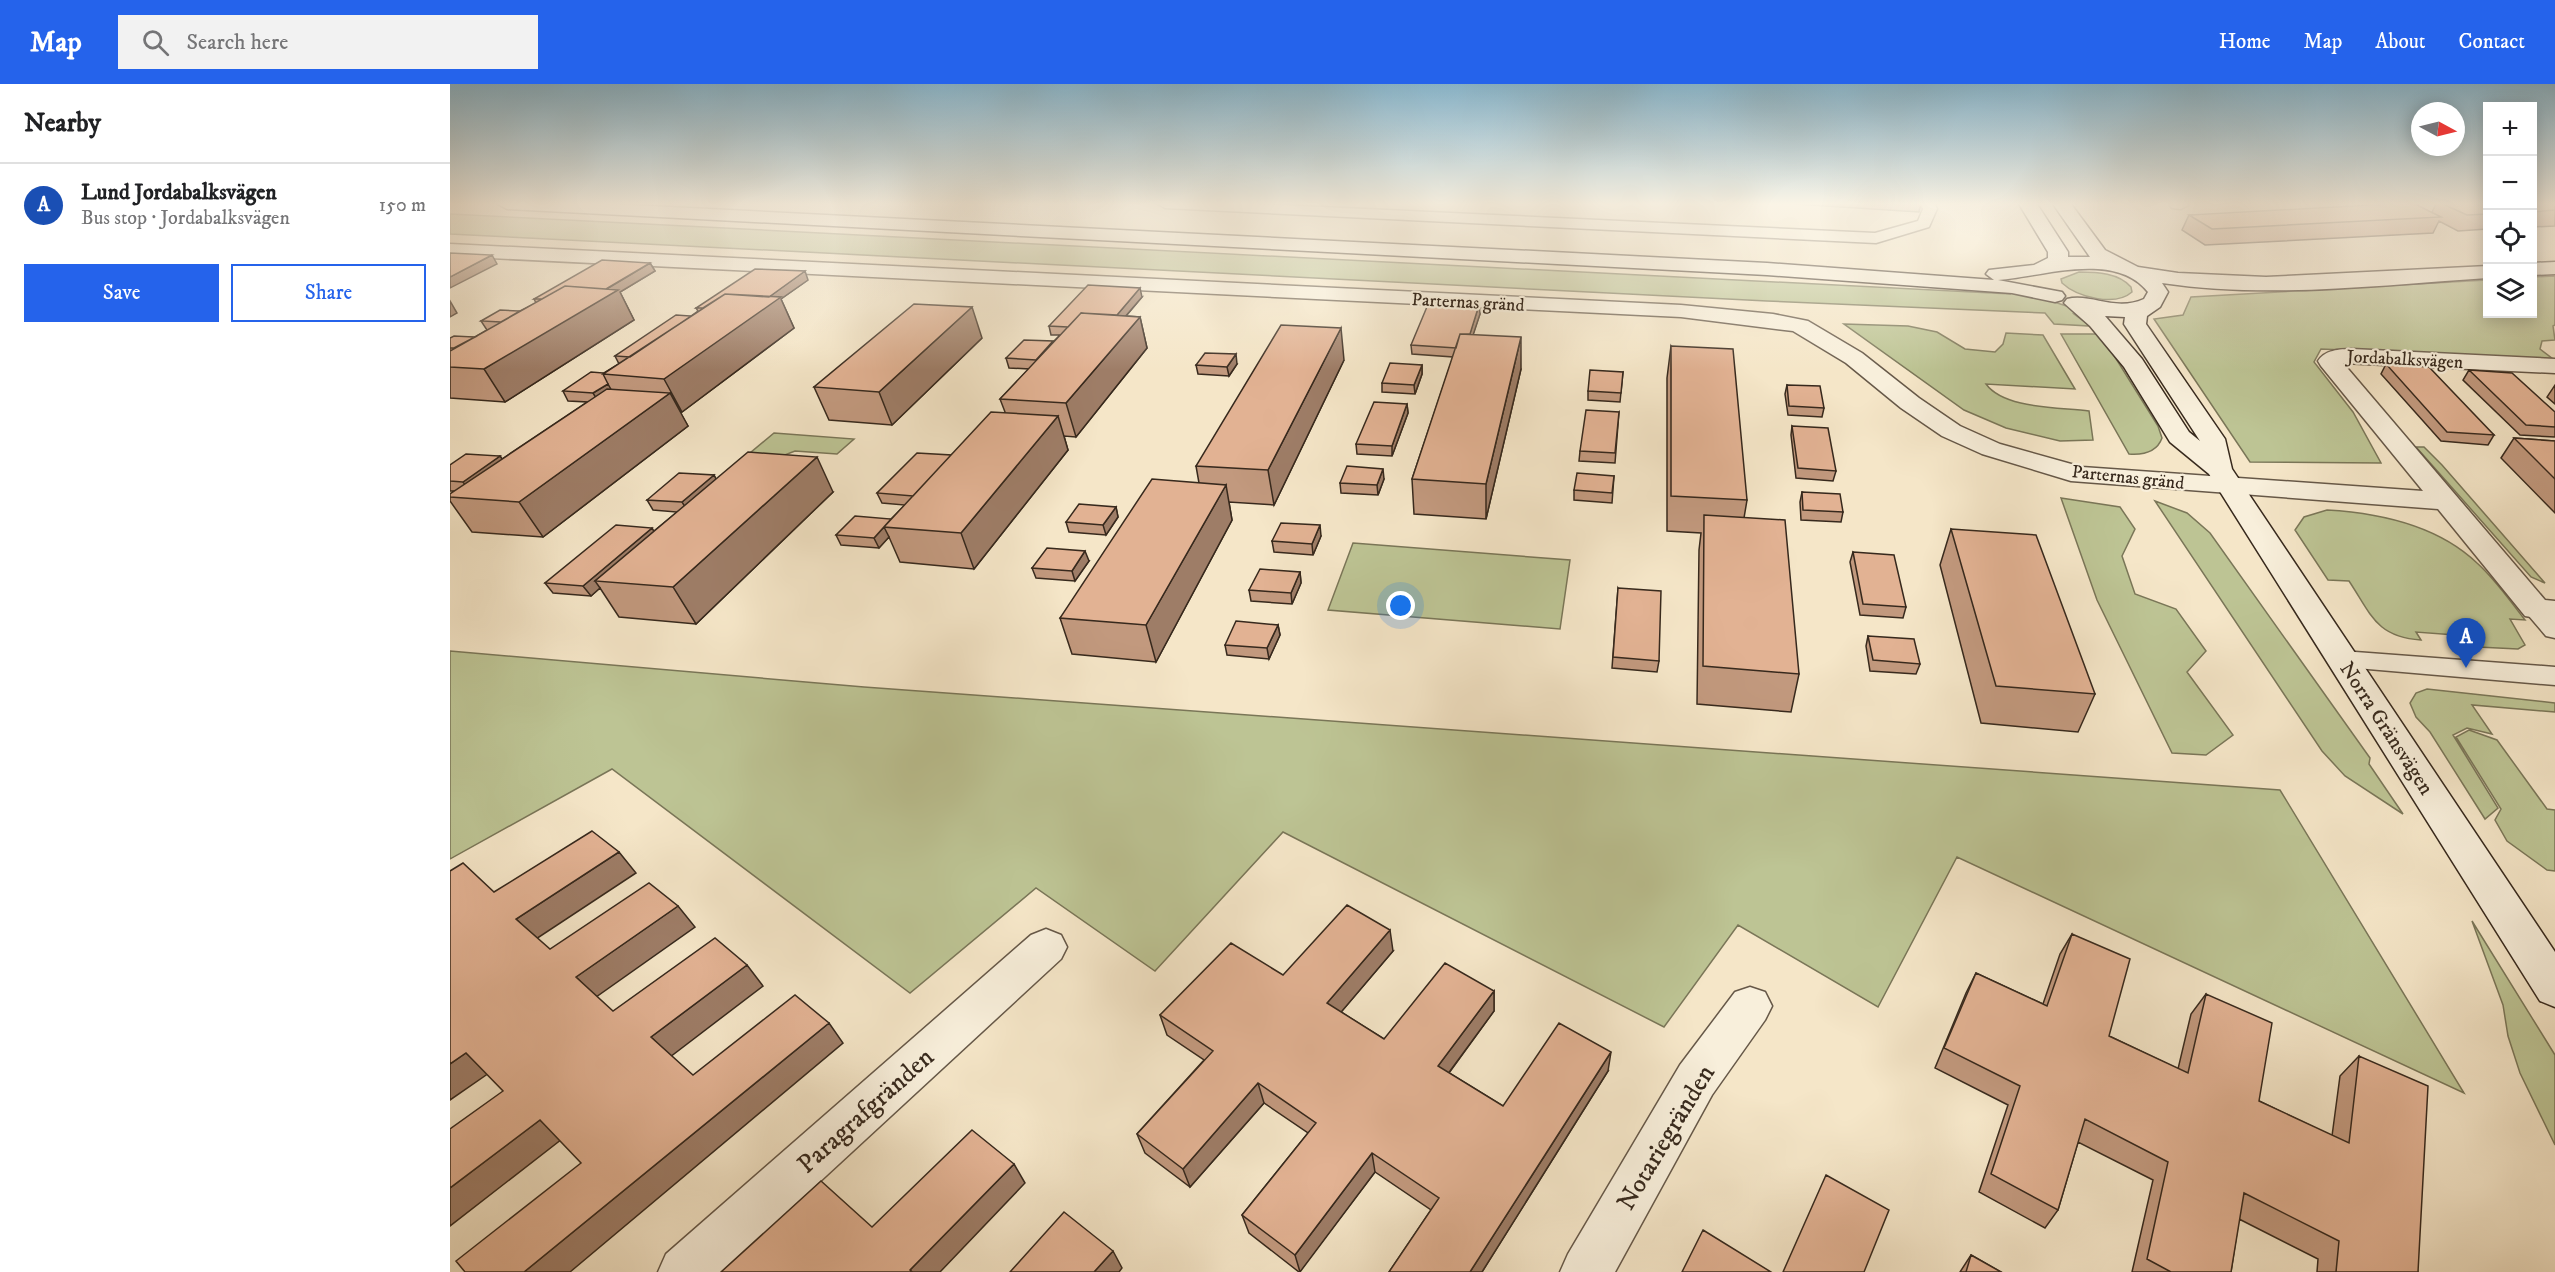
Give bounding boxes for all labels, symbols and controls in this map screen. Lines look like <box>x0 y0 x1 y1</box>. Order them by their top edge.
search box <box>118 15 538 69</box>
text: Map <box>30 25 82 60</box>
icon: search <box>139 26 172 59</box>
text: Search here <box>187 29 288 56</box>
text: Home <box>2219 29 2271 55</box>
text: Map <box>2304 29 2342 55</box>
text: About <box>2375 29 2426 55</box>
text: Contact <box>2459 29 2525 55</box>
north arrow <box>2411 102 2465 156</box>
map controls <box>2483 102 2537 318</box>
button: + <box>2483 102 2537 156</box>
text: Nearby <box>24 107 101 140</box>
button: − <box>2483 156 2537 210</box>
text: Lund Jordabalksvägen <box>81 179 277 206</box>
text: A <box>37 193 50 218</box>
text: 150 m <box>379 193 426 218</box>
text: Bus stop · Jordabalksvägen <box>81 206 290 231</box>
button: locate <box>2483 210 2537 264</box>
button: Save <box>24 264 219 322</box>
button: Share <box>231 264 426 322</box>
button: layers <box>2483 264 2537 318</box>
street label: Parternas gränd <box>1411 289 1525 317</box>
street label: Jordabalksvägen <box>2344 346 2464 374</box>
street label: Parternas gränd <box>2071 461 2185 495</box>
your location <box>1386 591 1415 620</box>
pin: A <box>2446 618 2486 668</box>
street label: Norra Gränsvägen <box>2333 657 2439 800</box>
street label: Paragrafgränden <box>791 1041 942 1181</box>
street label: Notariegränden <box>1610 1059 1723 1217</box>

